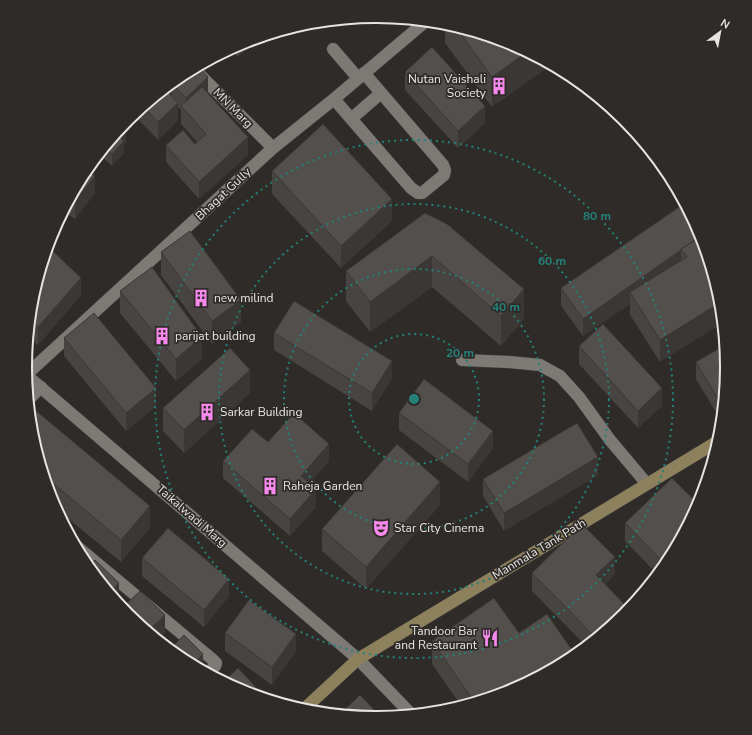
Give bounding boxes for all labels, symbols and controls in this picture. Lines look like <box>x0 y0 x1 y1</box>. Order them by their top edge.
north arrow <box>700 12 740 52</box>
text: N <box>718 15 733 32</box>
place label: Nutan Vaishali Society <box>408 71 487 101</box>
building icon: Nutan Vaishali Society <box>489 76 509 96</box>
street label: MN Marg <box>210 85 256 131</box>
street label: Bhagat Gully <box>192 164 255 224</box>
text: 80 m <box>583 208 611 224</box>
text: 60 m <box>538 253 566 269</box>
building icon: new milind <box>191 288 211 308</box>
place label: new milind <box>214 290 274 306</box>
text: 40 m <box>492 299 520 315</box>
building icon: parijat building <box>152 326 172 346</box>
place label: parijat building <box>175 328 256 344</box>
text: 20 m <box>446 345 474 361</box>
centre of rings <box>407 392 421 406</box>
building icon: Sarkar Building <box>197 402 217 422</box>
place label: Sarkar Building <box>220 404 302 420</box>
building icon: Raheja Garden <box>260 476 280 496</box>
place label: Raheja Garden <box>283 478 362 494</box>
street label: Taikalwadi Marg <box>153 481 231 551</box>
street label: Manmala Tank Path <box>489 515 589 583</box>
theatre icon: Star City Cinema <box>371 518 391 538</box>
place label: Star City Cinema <box>394 520 484 536</box>
place label: Tandoor Bar and Restaurant <box>395 623 478 653</box>
restaurant icon: Tandoor Bar and Restaurant <box>480 628 500 648</box>

